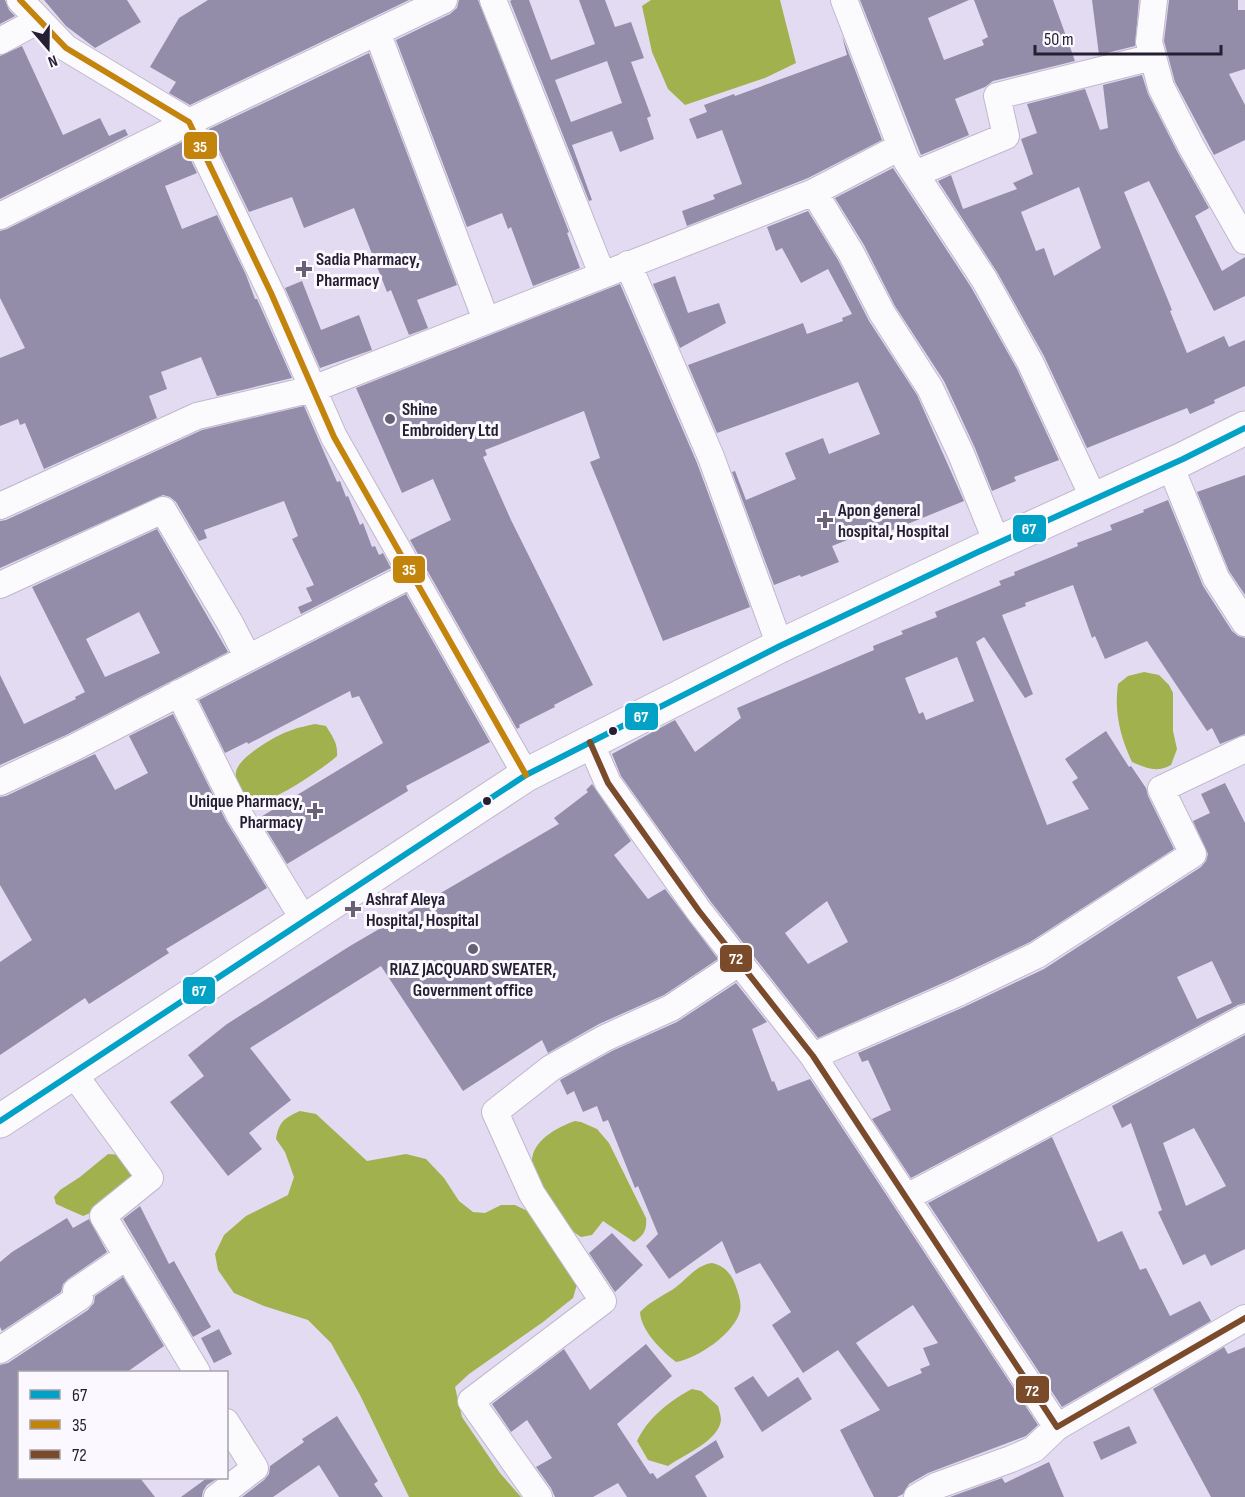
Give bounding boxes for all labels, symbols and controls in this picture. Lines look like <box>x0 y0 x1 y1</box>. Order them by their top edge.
north arrow <box>18 18 78 78</box>
scale bar <box>1035 18 1221 56</box>
text: 50 m <box>1044 29 1074 50</box>
text: N <box>45 50 60 71</box>
line badge: 35 <box>183 131 218 160</box>
text: 35 <box>193 138 207 157</box>
place label: Sadia Pharmacy, Pharmacy <box>316 249 420 291</box>
marker: Sadia Pharmacy, Pharmacy <box>297 262 311 276</box>
place label: Shine Embroidery Ltd <box>402 399 499 441</box>
marker: Shine Embroidery Ltd <box>383 412 397 426</box>
place label: Apon general hospital, Hospital <box>837 500 949 542</box>
marker: Apon general hospital, Hospital <box>816 511 834 529</box>
line badge: 67 <box>1012 514 1047 543</box>
text: 67 <box>1022 520 1036 539</box>
line badge: 35 <box>392 555 426 584</box>
text: 35 <box>402 561 416 580</box>
line badge: 67 <box>624 702 659 731</box>
text: 67 <box>634 708 648 727</box>
unlabelled marker <box>607 725 619 737</box>
place label: Unique Pharmacy, Pharmacy <box>189 791 303 833</box>
unlabelled marker <box>481 795 493 807</box>
marker: Unique Pharmacy, Pharmacy <box>308 804 322 818</box>
place label: Ashraf Aleya Hospital, Hospital <box>365 889 479 931</box>
marker: Ashraf Aleya Hospital, Hospital <box>344 900 362 918</box>
marker: RIAZ JACQUARD SWEATER, Government office <box>466 942 480 956</box>
line badge: 72 <box>719 944 753 973</box>
text: 72 <box>729 950 743 969</box>
place label: RIAZ JACQUARD SWEATER, Government office <box>389 959 557 1001</box>
line badge: 67 <box>182 976 216 1005</box>
text: 67 <box>192 982 206 1001</box>
legend <box>18 1371 228 1479</box>
line badge: 72 <box>1015 1375 1050 1404</box>
text: 72 <box>1025 1382 1039 1401</box>
text: 67 <box>72 1385 88 1406</box>
text: 35 <box>72 1415 87 1436</box>
text: 72 <box>72 1445 87 1466</box>

